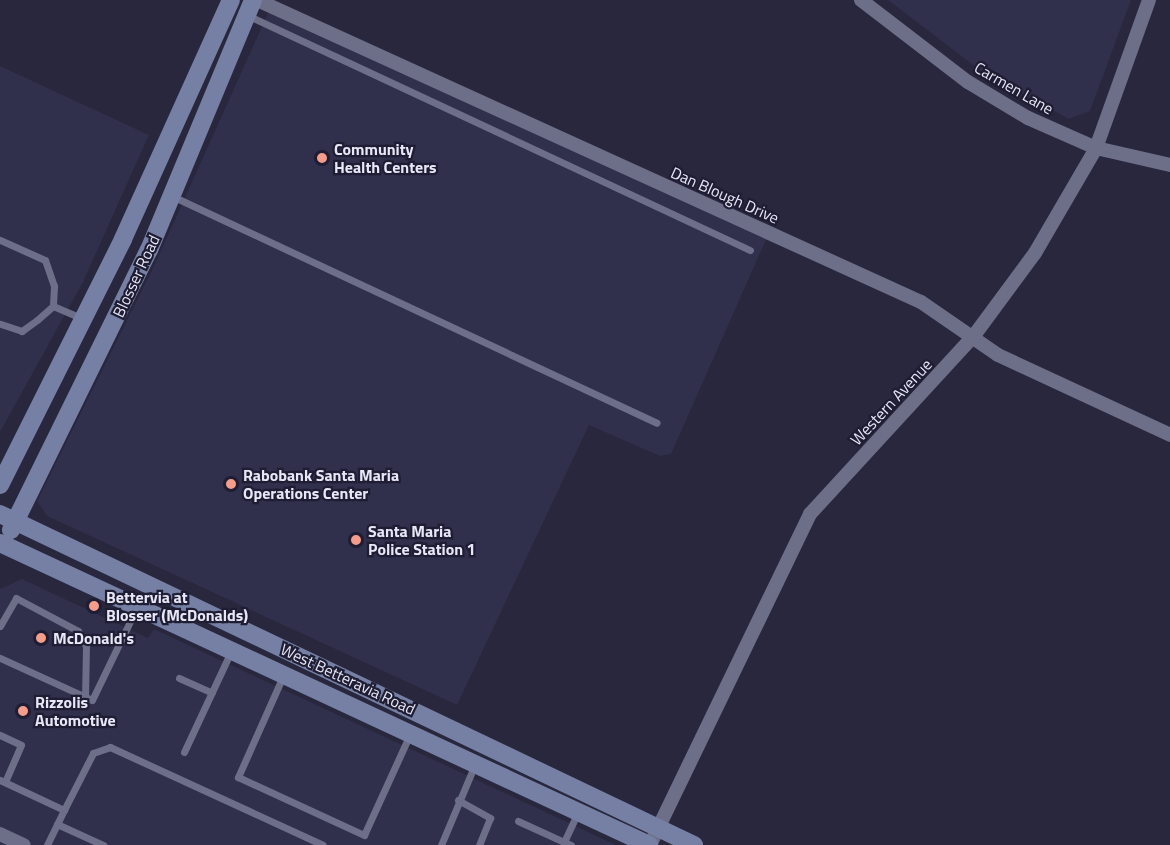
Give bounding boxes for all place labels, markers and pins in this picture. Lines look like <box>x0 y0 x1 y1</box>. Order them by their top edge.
place label: Community Health Centers <box>334 139 437 177</box>
marker: Community Health Centers <box>315 151 329 165</box>
place label: Rabobank Santa Maria Operations Center <box>243 465 399 503</box>
marker: Rabobank Santa Maria Operations Center <box>224 477 238 491</box>
place label: Santa Maria Police Station 1 <box>368 521 476 559</box>
marker: Santa Maria Police Station 1 <box>349 533 363 547</box>
place label: Bettervia at Blosser (McDonalds) <box>106 587 248 625</box>
marker: Bettervia at Blosser (McDonalds) <box>87 599 101 613</box>
place label: McDonald's <box>53 628 134 648</box>
marker: McDonald's <box>34 631 48 645</box>
place label: Rizzolis Automotive <box>35 692 116 730</box>
marker: Rizzolis Automotive <box>16 704 30 718</box>

